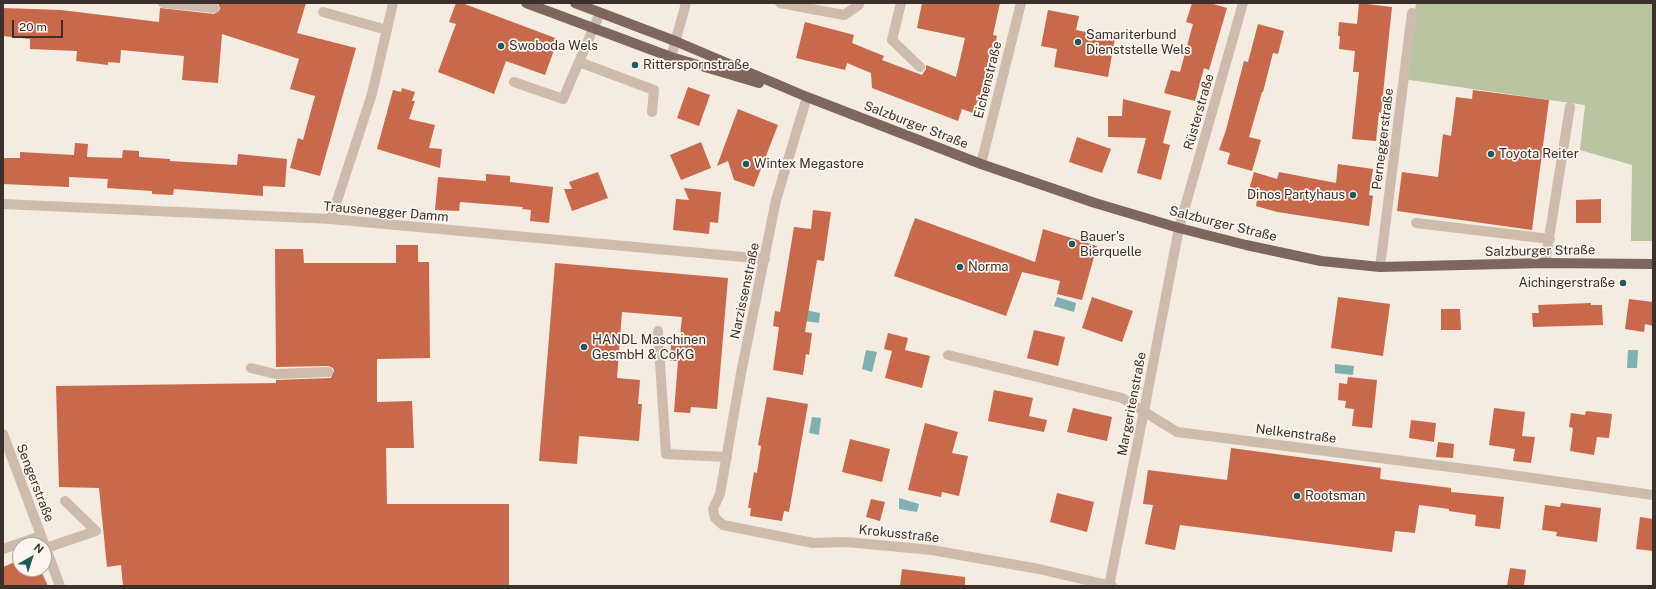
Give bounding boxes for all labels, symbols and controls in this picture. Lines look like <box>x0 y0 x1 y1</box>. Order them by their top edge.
scale bar <box>14 12 65 38</box>
text: 20 m <box>19 20 47 34</box>
place label: Samariterbund Dienststelle Wels <box>1086 27 1191 58</box>
marker: Samariterbund Dienststelle Wels <box>1073 37 1083 47</box>
place label: Swoboda Wels <box>509 38 598 54</box>
street label: Eichenstraße <box>971 40 1005 120</box>
marker: Swoboda Wels <box>496 41 506 51</box>
place label: Ritterspornstraße <box>643 57 749 73</box>
marker: Ritterspornstraße <box>630 60 640 70</box>
street label: Rüsterstraße <box>1181 72 1217 152</box>
street label: Perneggerstraße <box>1369 87 1397 191</box>
street label: Salzburger Straße <box>862 98 970 152</box>
place label: Toyota Reiter <box>1499 146 1579 162</box>
marker: Toyota Reiter <box>1486 149 1496 159</box>
place label: Wintex Megastore <box>754 156 864 172</box>
marker: Wintex Megastore <box>741 159 751 169</box>
place label: Dinos Partyhaus <box>1247 187 1345 203</box>
marker: Dinos Partyhaus <box>1348 190 1358 200</box>
street label: Trausenegger Damm <box>323 199 449 225</box>
street label: Salzburger Straße <box>1168 203 1278 245</box>
place label: Bauer's Bierquelle <box>1080 229 1142 260</box>
marker: Bauer's Bierquelle <box>1067 239 1077 249</box>
street label: Narzissenstraße <box>727 241 763 341</box>
street label: Salzburger Straße <box>1485 242 1595 260</box>
place label: Norma <box>968 259 1009 275</box>
marker: Norma <box>955 262 965 272</box>
place label: Aichingerstraße <box>1518 275 1615 291</box>
marker: Aichingerstraße <box>1618 278 1628 288</box>
place label: HANDL Maschinen GesmbH & CoKG <box>592 332 706 363</box>
marker: HANDL Maschinen GesmbH & CoKG <box>579 342 589 352</box>
street label: Margeritenstraße <box>1114 351 1150 457</box>
street label: Nelkenstraße <box>1255 421 1337 447</box>
street label: Sengerstraße <box>13 442 57 524</box>
place label: Rootsman <box>1305 488 1366 504</box>
marker: Rootsman <box>1292 491 1302 501</box>
street label: Krokusstraße <box>858 522 940 546</box>
north arrow <box>12 537 52 577</box>
text: N <box>32 541 46 556</box>

